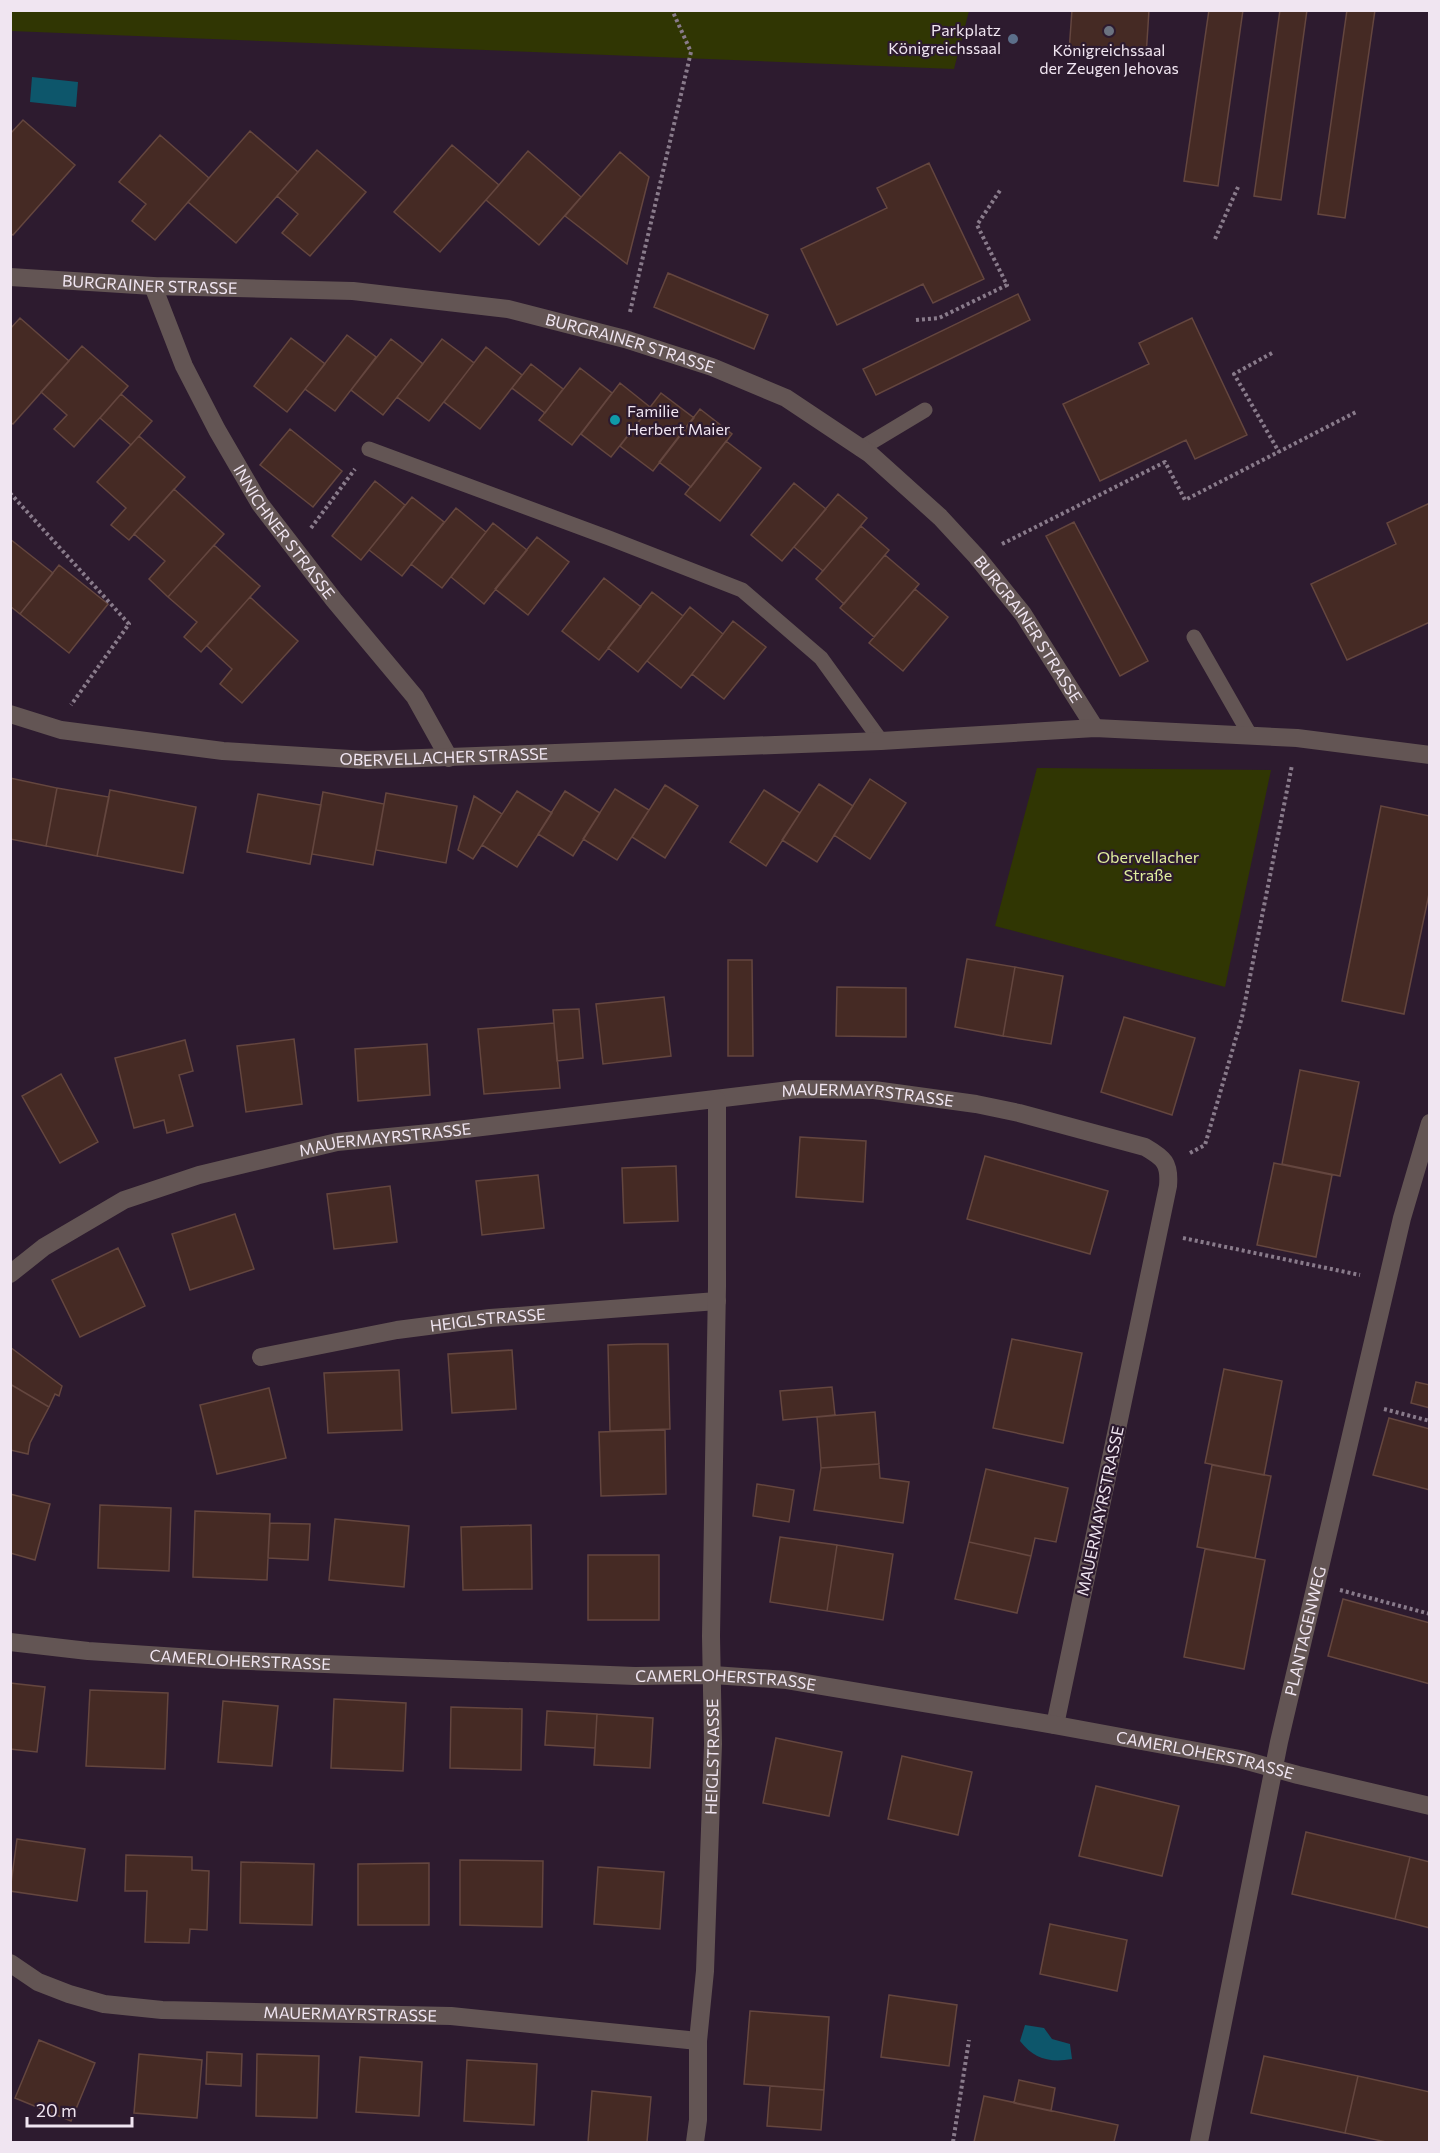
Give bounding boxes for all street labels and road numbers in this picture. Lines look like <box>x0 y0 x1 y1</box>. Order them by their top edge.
street label: BURGRAINER STRASSE <box>62 270 238 297</box>
street label: BURGRAINER STRASSE <box>543 309 717 376</box>
street label: INNICHNER STRASSE <box>230 461 339 602</box>
street label: BURGRAINER STRASSE <box>971 551 1086 706</box>
street label: OBERVELLACHER STRASSE <box>339 743 548 769</box>
street label: MAUERMAYRSTRASSE <box>780 1079 955 1110</box>
street label: MAUERMAYRSTRASSE <box>297 1118 472 1160</box>
street label: HEIGLSTRASSE <box>429 1304 546 1335</box>
street label: MAUERMAYRSTRASSE <box>1072 1424 1127 1598</box>
street label: PLANTAGENWEG <box>1280 1564 1329 1698</box>
street label: CAMERLOHERSTRASSE <box>149 1645 331 1673</box>
street label: CAMERLOHERSTRASSE <box>635 1665 818 1694</box>
street label: HEIGLSTRASSE <box>701 1698 722 1815</box>
street label: CAMERLOHERSTRASSE <box>1115 1726 1296 1782</box>
street label: MAUERMAYRSTRASSE <box>263 2002 437 2025</box>

